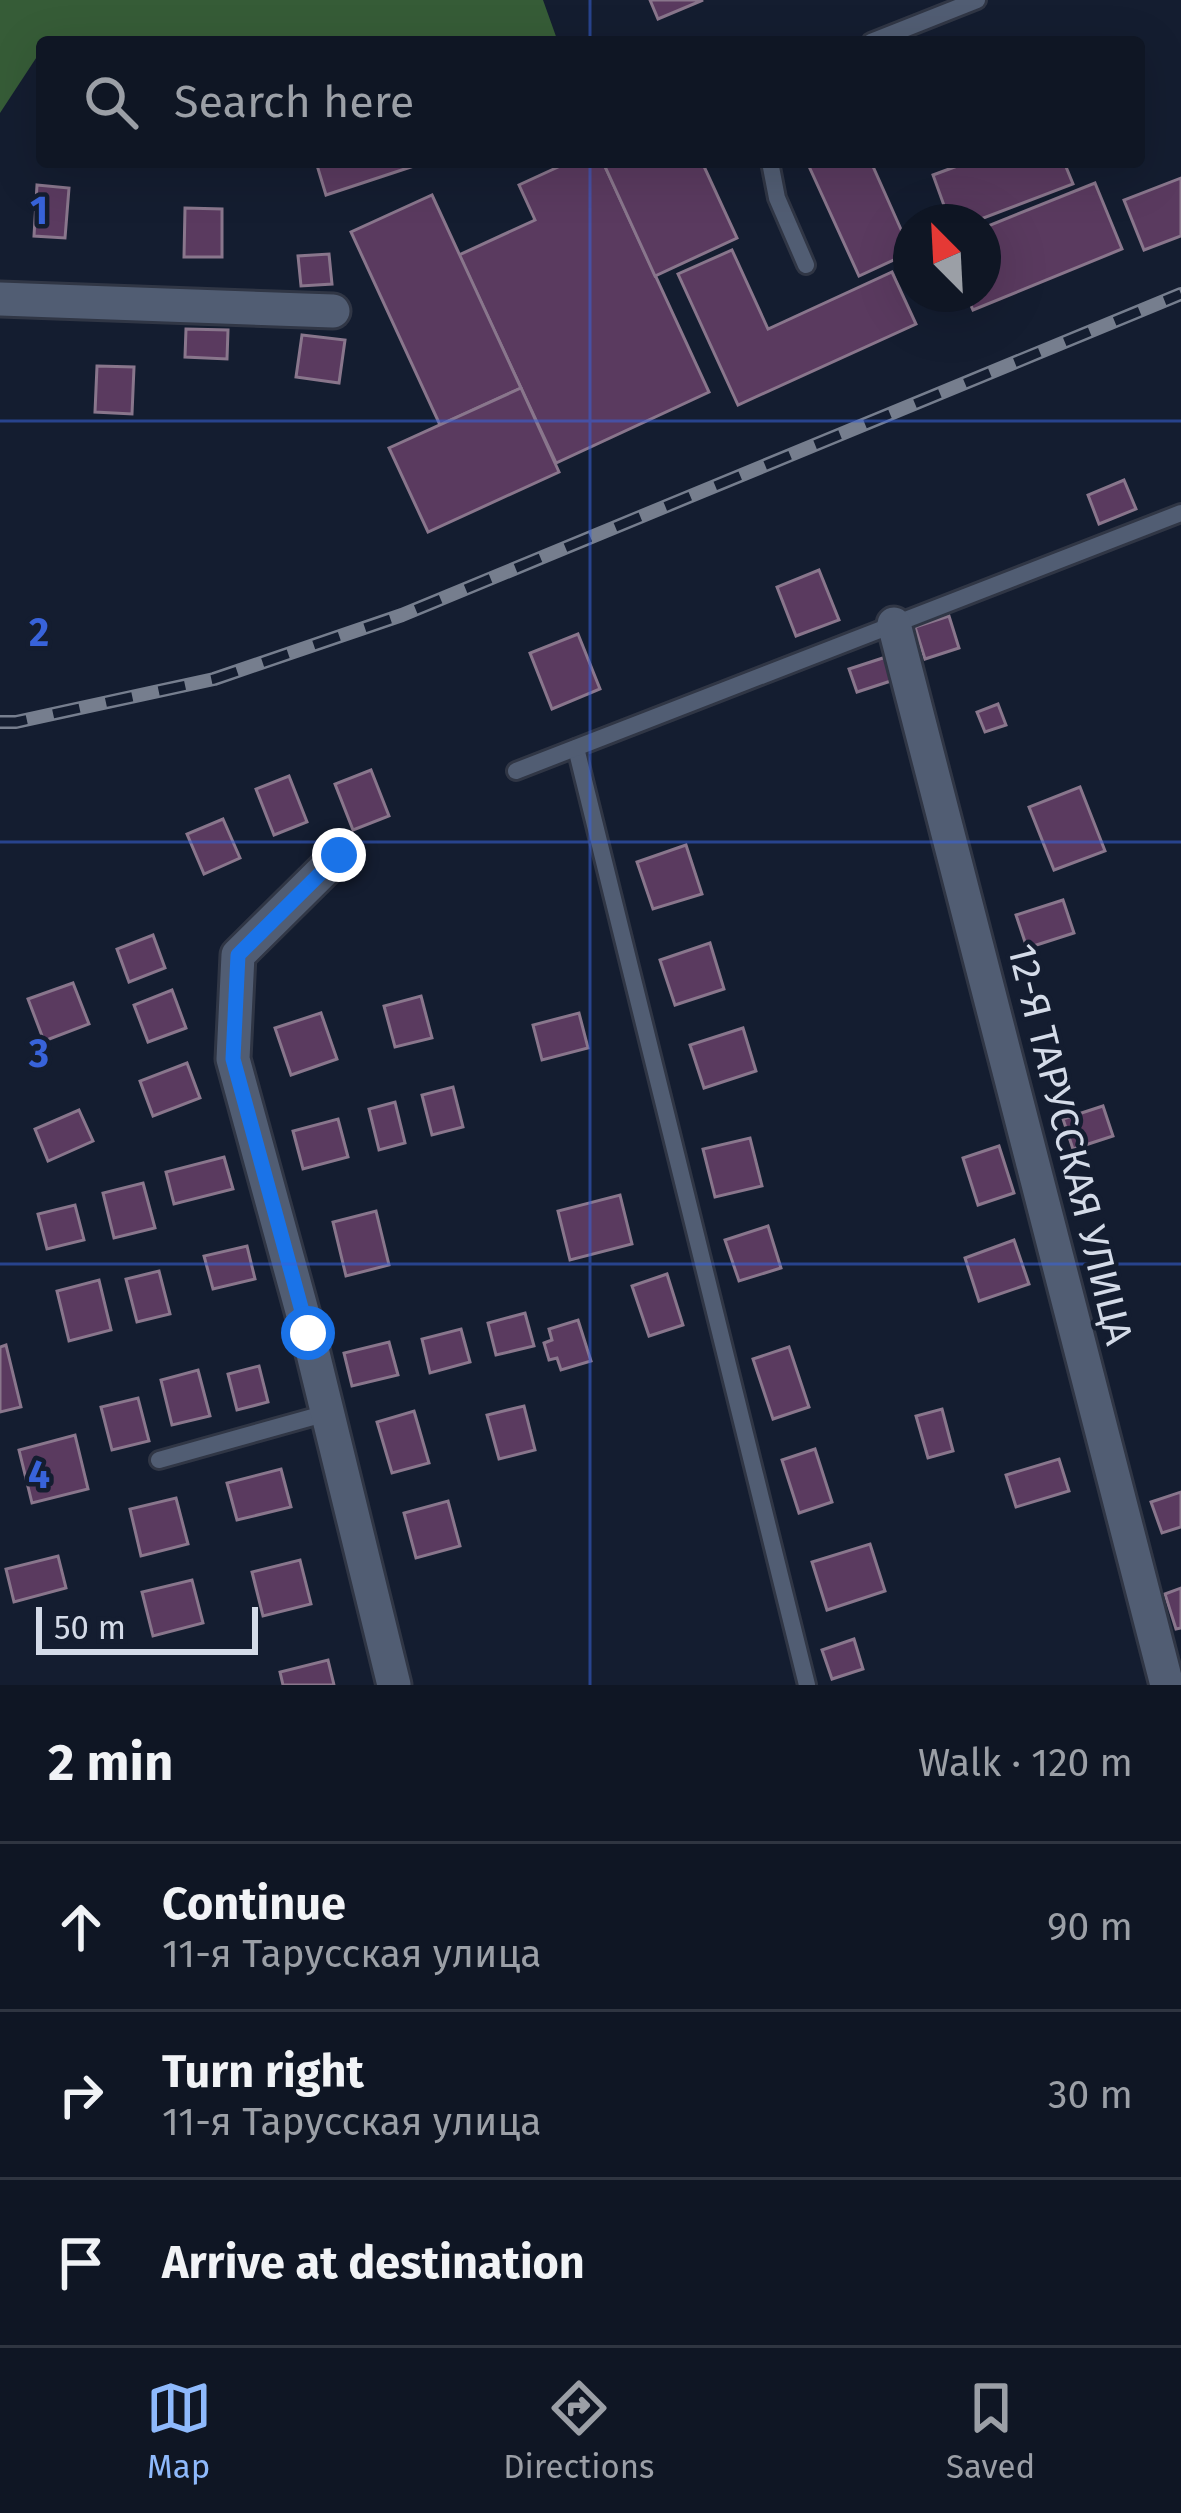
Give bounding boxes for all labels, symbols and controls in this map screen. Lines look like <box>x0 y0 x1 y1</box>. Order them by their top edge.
search box <box>36 36 1145 168</box>
icon: search <box>78 69 144 135</box>
text: Search here <box>174 75 414 129</box>
text: 1 <box>30 188 48 234</box>
north arrow <box>893 204 1001 312</box>
text: 2 <box>29 610 49 656</box>
route end <box>312 828 366 882</box>
street label: 12-Я ТАРУССКАЯ УЛИЦА <box>998 939 1142 1350</box>
text: 3 <box>28 1031 49 1077</box>
route start <box>281 1306 335 1360</box>
text: 4 <box>28 1452 50 1498</box>
scale bar <box>36 1601 258 1654</box>
text: 50 m <box>54 1608 126 1648</box>
text: 2 min <box>48 1732 173 1794</box>
text: Walk · 120 m <box>918 1740 1133 1786</box>
text: Continue <box>162 1877 346 1931</box>
icon: ahead <box>48 1894 114 1960</box>
text: 90 m <box>1047 1904 1133 1950</box>
text: 11-я Тарусская улица <box>162 1931 542 1977</box>
text: Turn right <box>162 2045 364 2099</box>
icon: right <box>48 2062 114 2128</box>
text: 30 m <box>1048 2072 1133 2118</box>
text: 11-я Тарусская улица <box>162 2099 542 2145</box>
icon: arrive <box>48 2230 114 2296</box>
text: Arrive at destination <box>162 2236 585 2290</box>
tab: Map <box>146 2375 212 2487</box>
tab: Directions <box>503 2375 655 2487</box>
tab: Saved <box>946 2375 1035 2487</box>

